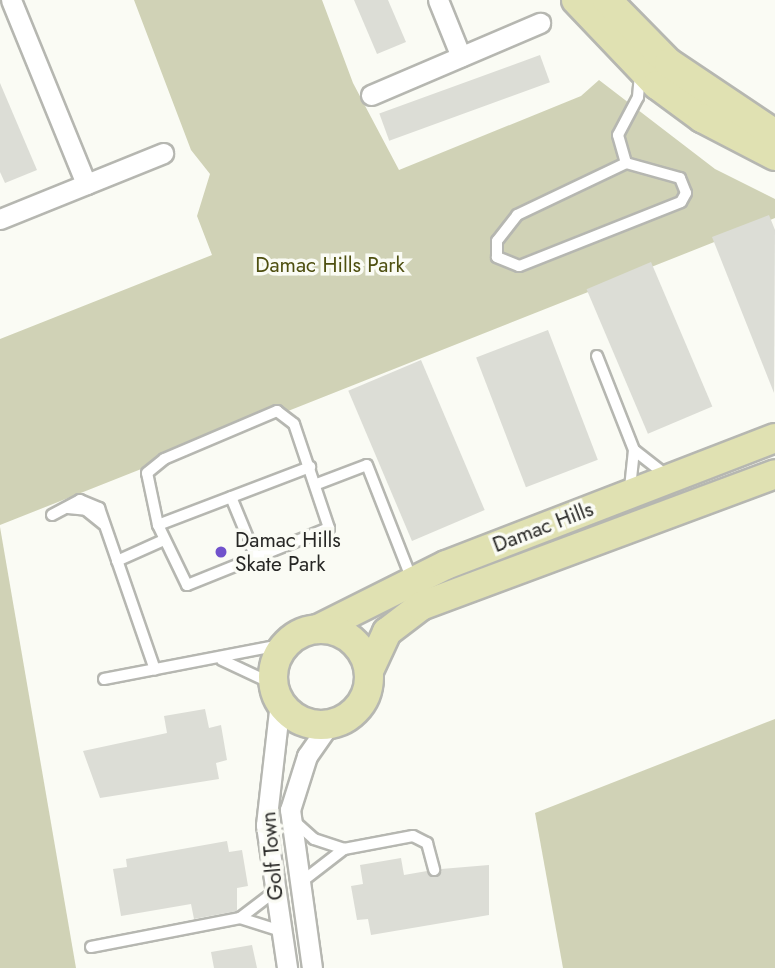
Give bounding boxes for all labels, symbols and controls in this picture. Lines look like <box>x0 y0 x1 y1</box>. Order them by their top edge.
park label: Damac Hills Park <box>255 252 405 278</box>
street label: Damac Hills <box>489 496 597 558</box>
place label: Damac Hills Skate Park <box>235 527 341 577</box>
marker: Damac Hills Skate Park <box>213 544 229 560</box>
street label: Golf Town <box>256 811 288 901</box>

